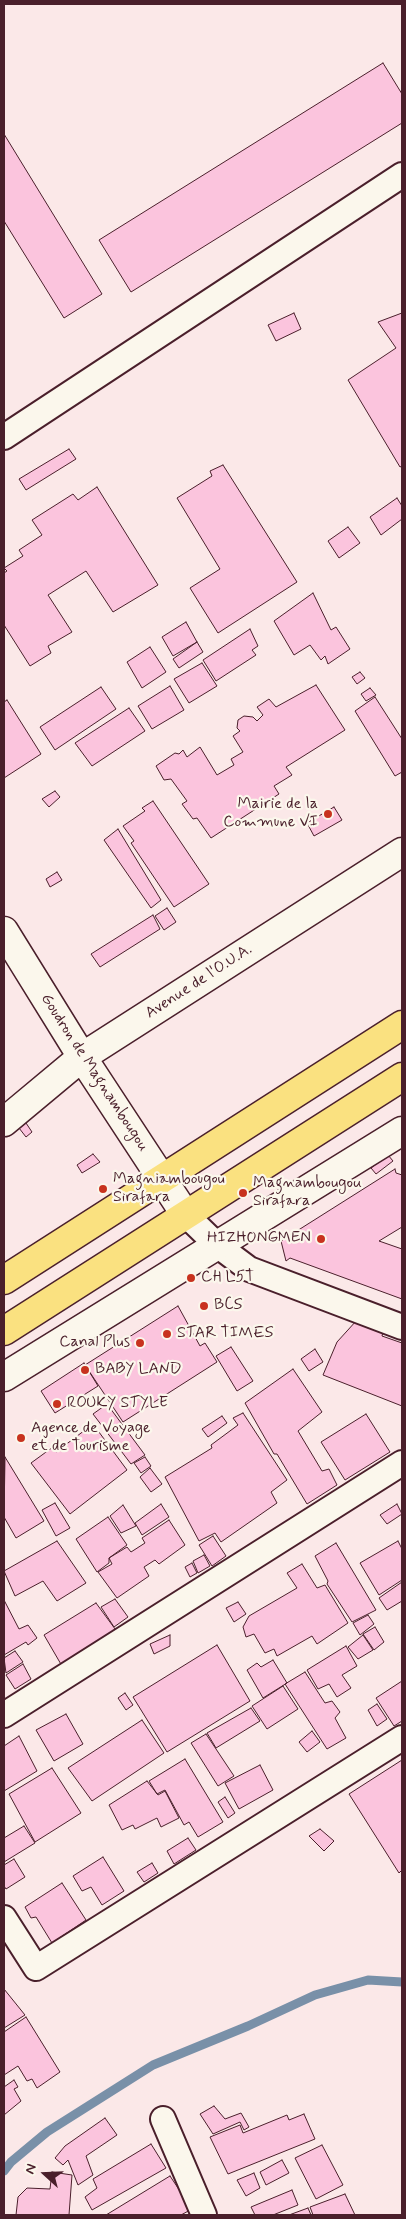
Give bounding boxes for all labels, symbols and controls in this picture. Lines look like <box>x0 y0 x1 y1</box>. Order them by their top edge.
place label: Mairie de la Commune VI <box>223 795 318 833</box>
marker: Mairie de la Commune VI <box>322 808 334 820</box>
street label: Avenue de l'O.U.A. <box>142 940 256 1024</box>
street label: Goudron de Magnambougou <box>36 990 152 1156</box>
place label: Magniambougou Sirafara <box>113 1170 225 1208</box>
place label: Magnambougou Sirafara <box>253 1174 362 1212</box>
marker: Magniambougou Sirafara <box>97 1183 109 1195</box>
marker: Magnambougou Sirafara <box>237 1187 249 1199</box>
place label: HIZHONGMEN <box>207 1229 311 1249</box>
marker: HIZHONGMEN <box>315 1233 327 1245</box>
place label: CH L5T <box>201 1268 254 1288</box>
marker: CH L5T <box>185 1272 197 1284</box>
place label: BCS <box>214 1296 242 1316</box>
marker: BCS <box>198 1300 210 1312</box>
place label: STAR TIMES <box>177 1324 274 1344</box>
marker: STAR TIMES <box>161 1328 173 1340</box>
place label: Canal Plus <box>59 1333 130 1353</box>
marker: Canal Plus <box>134 1337 146 1349</box>
place label: BABY LAND <box>95 1360 182 1380</box>
marker: BABY LAND <box>79 1364 91 1376</box>
place label: ROUKY STYLE <box>67 1394 168 1414</box>
marker: ROUKY STYLE <box>51 1398 63 1410</box>
place label: Agence de Voyage et de Tourisme <box>31 1419 151 1457</box>
marker: Agence de Voyage et de Tourisme <box>15 1432 27 1444</box>
north arrow <box>20 2149 70 2199</box>
text: N <box>21 2161 41 2176</box>

